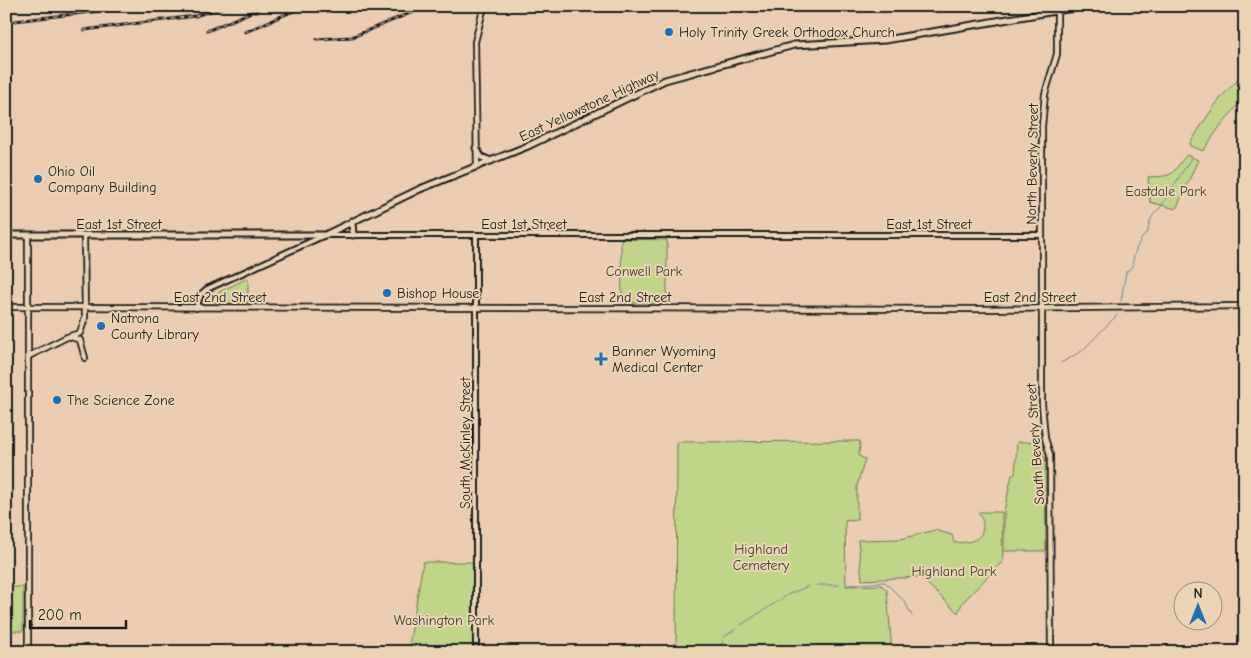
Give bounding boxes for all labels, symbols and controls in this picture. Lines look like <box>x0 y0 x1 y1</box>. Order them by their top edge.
place label: Holy Trinity Greek Orthodox Church <box>679 24 895 41</box>
marker: Holy Trinity Greek Orthodox Church <box>663 26 675 38</box>
street label: East Yellowstone Highway <box>516 65 663 145</box>
street label: North Beverly Street <box>1023 102 1042 225</box>
place label: Ohio Oil Company Building <box>48 163 157 196</box>
marker: Ohio Oil Company Building <box>32 173 44 185</box>
park label: Eastdale Park <box>1125 183 1207 200</box>
street label: East 1st Street <box>76 216 163 233</box>
street label: East 1st Street <box>481 216 568 233</box>
street label: East 1st Street <box>886 216 973 233</box>
park label: Conwell Park <box>606 263 682 280</box>
place label: Bishop House <box>397 285 479 302</box>
marker: Bishop House <box>381 287 393 299</box>
street label: East 2nd Street <box>174 289 267 306</box>
street label: East 2nd Street <box>579 289 672 306</box>
street label: East 2nd Street <box>984 289 1077 306</box>
place label: Natrona County Library <box>111 310 200 343</box>
marker: Natrona County Library <box>95 320 107 332</box>
place label: Banner Wyoming Medical Center <box>612 343 716 376</box>
marker: Banner Wyoming Medical Center <box>594 352 608 366</box>
street label: South McKinley Street <box>457 376 474 509</box>
street label: South Beverly Street <box>1023 382 1048 505</box>
place label: The Science Zone <box>67 392 175 409</box>
marker: The Science Zone <box>51 394 63 406</box>
park label: Highland Cemetery <box>733 541 790 574</box>
park label: Highland Park <box>911 563 997 580</box>
north arrow <box>1174 580 1224 630</box>
text: N <box>1193 585 1203 602</box>
scale bar <box>30 598 126 630</box>
text: 200 m <box>38 606 82 624</box>
park label: Washington Park <box>394 612 494 629</box>

